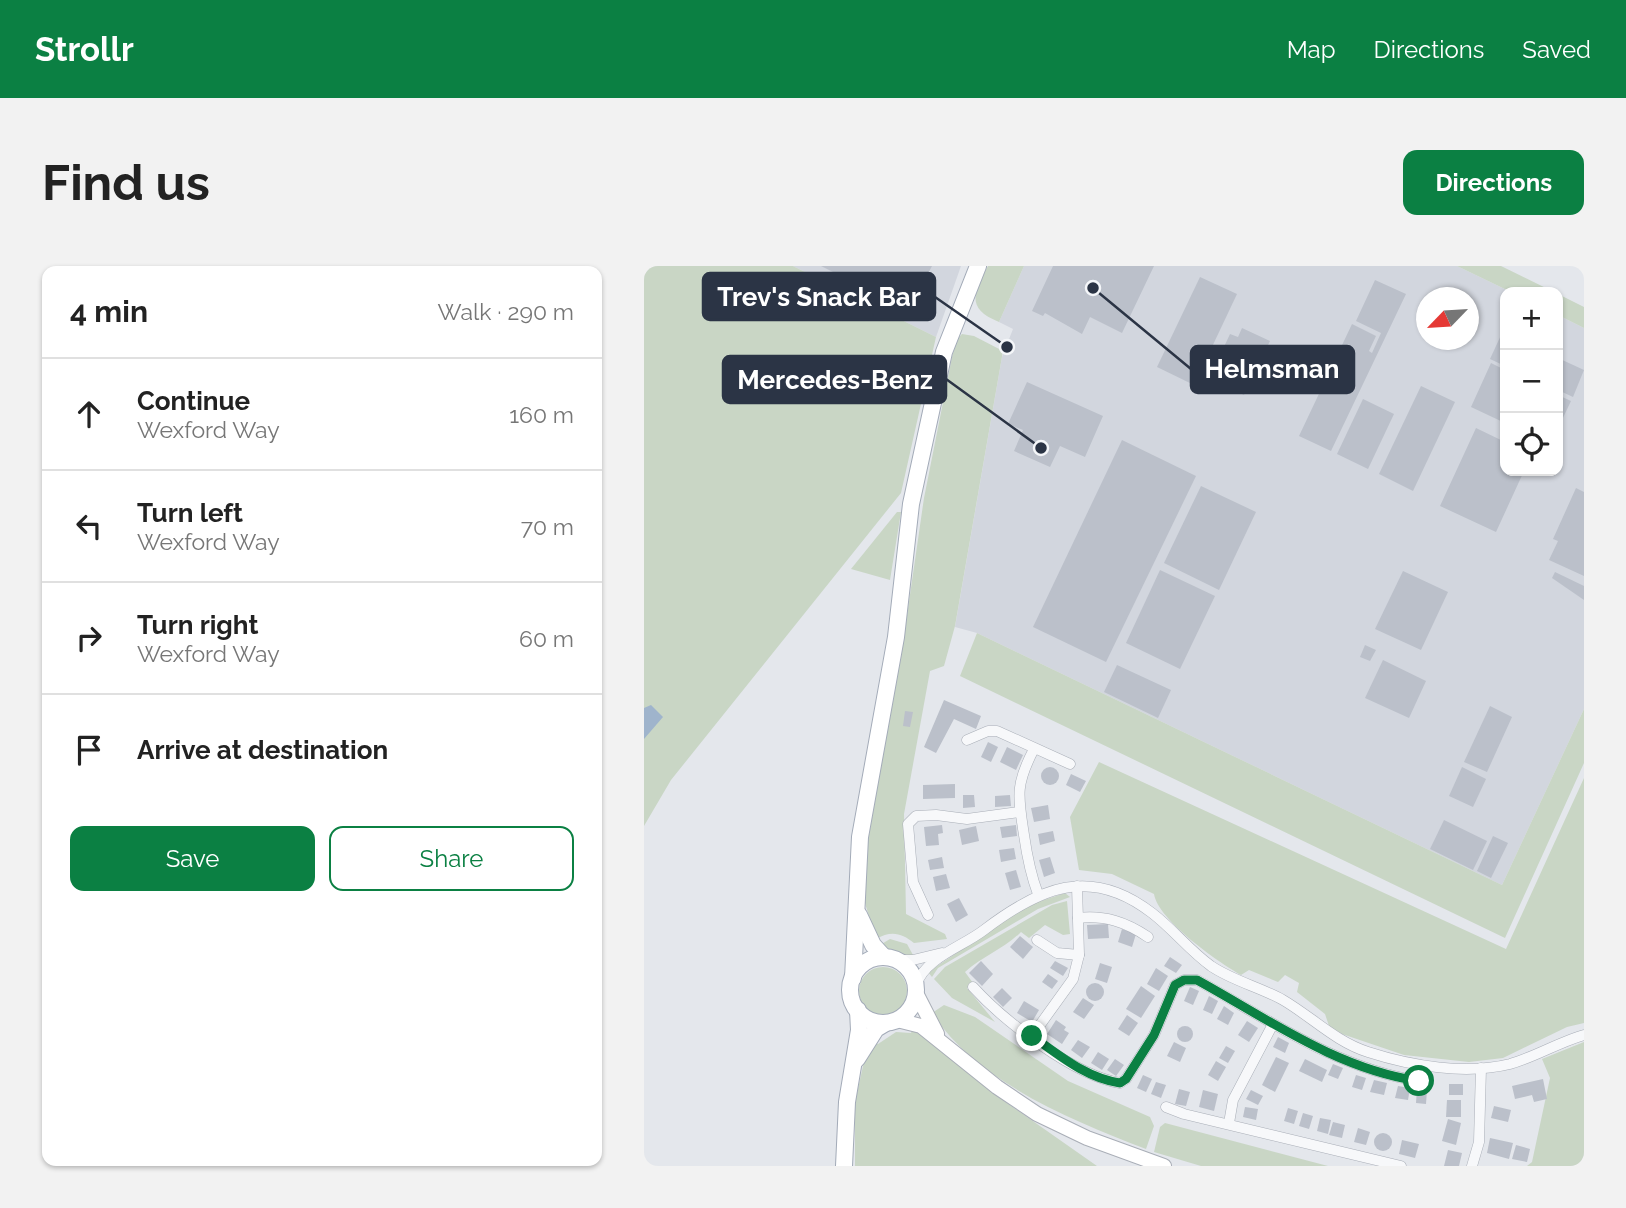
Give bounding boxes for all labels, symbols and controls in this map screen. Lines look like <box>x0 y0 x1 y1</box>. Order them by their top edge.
text: Strollr <box>35 30 134 69</box>
text: Map <box>1287 35 1336 64</box>
text: Directions <box>1374 35 1484 64</box>
text: Saved <box>1522 35 1591 64</box>
button: Directions <box>1403 150 1584 215</box>
text: Find us <box>42 154 210 211</box>
callout: Trev's Snack Bar <box>703 273 935 320</box>
text: Trev's Snack Bar <box>717 282 921 312</box>
north arrow <box>1416 287 1479 350</box>
map controls <box>1500 287 1563 476</box>
button: + <box>1500 287 1563 350</box>
text: 4 min <box>70 294 148 329</box>
text: Walk · 290 m <box>438 298 574 325</box>
callout: Helmsman <box>1191 346 1354 393</box>
button: − <box>1500 350 1563 413</box>
text: Helmsman <box>1205 354 1339 384</box>
callout: Mercedes-Benz <box>723 356 946 403</box>
text: Mercedes-Benz <box>737 365 933 395</box>
text: Continue <box>137 386 250 416</box>
icon: ahead <box>70 395 108 433</box>
text: 160 m <box>509 401 574 428</box>
button: locate <box>1500 413 1563 476</box>
text: Wexford Way <box>137 416 280 443</box>
text: Turn left <box>137 498 243 528</box>
icon: left <box>70 507 108 545</box>
text: 70 m <box>521 513 574 540</box>
text: Wexford Way <box>137 528 280 555</box>
text: Turn right <box>137 610 258 640</box>
icon: right <box>70 619 108 657</box>
text: 60 m <box>519 625 574 652</box>
text: Wexford Way <box>137 640 280 667</box>
icon: arrive <box>70 731 108 769</box>
text: Arrive at destination <box>137 735 388 765</box>
button: Save <box>70 826 315 891</box>
button: Share <box>329 826 574 891</box>
route end <box>1016 1020 1047 1051</box>
route start <box>1403 1065 1434 1096</box>

